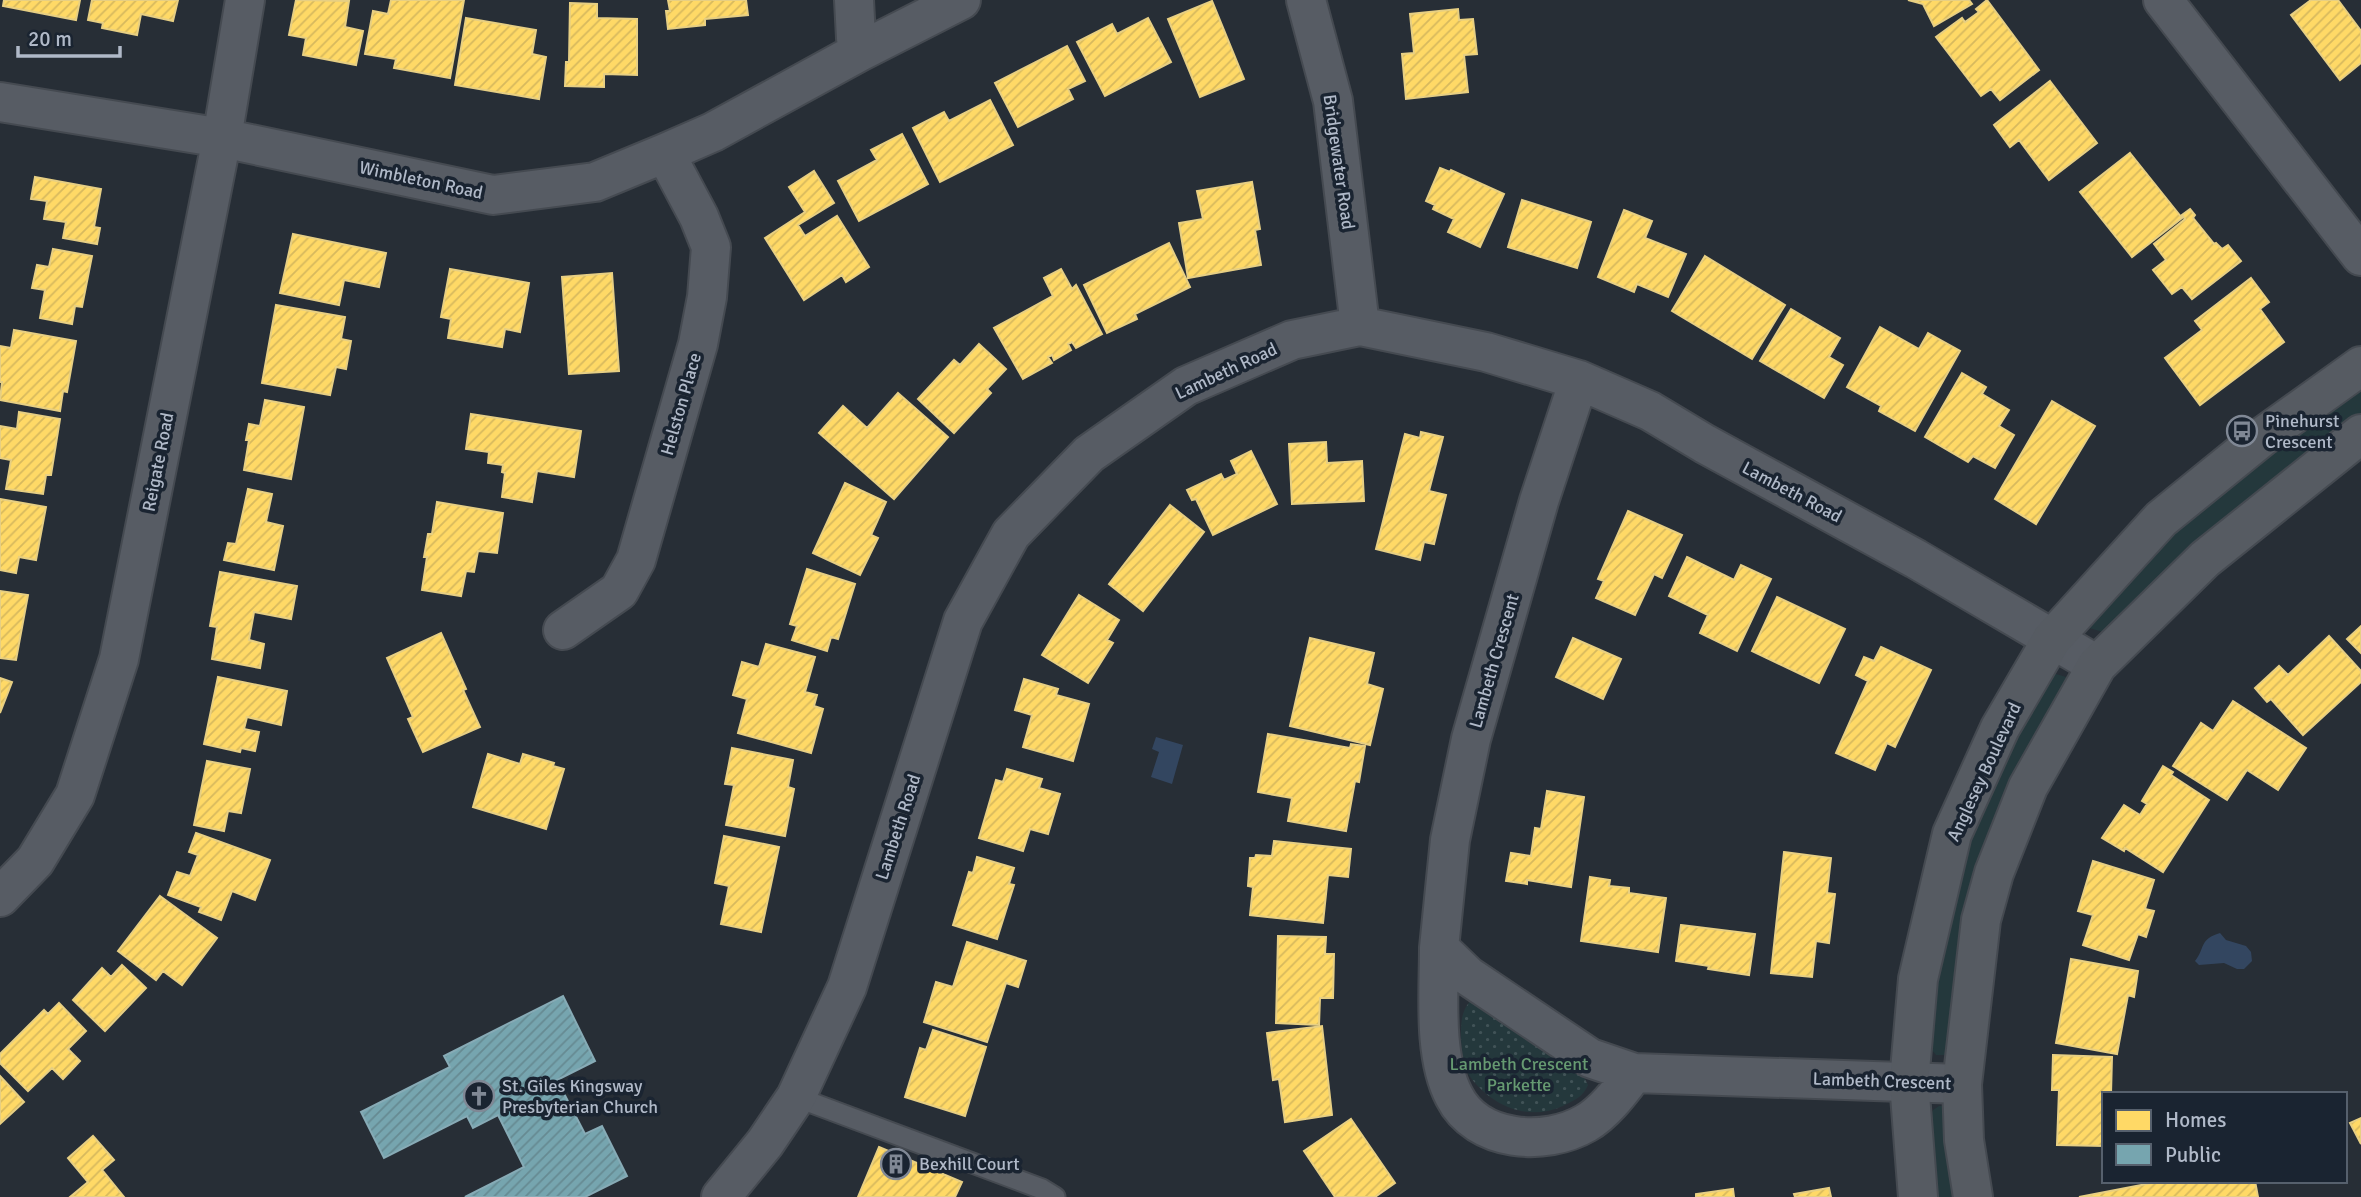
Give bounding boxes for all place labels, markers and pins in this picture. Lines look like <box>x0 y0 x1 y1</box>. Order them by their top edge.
place label: Pinehurst Crescent <box>2265 410 2339 453</box>
bus stop icon: Pinehurst Crescent <box>2225 414 2259 448</box>
place label: St. Giles Kingsway Presbyterian Church <box>502 1075 658 1118</box>
church icon: St. Giles Kingsway Presbyterian Church <box>462 1079 496 1113</box>
building icon: Bexhill Court <box>879 1147 913 1181</box>
place label: Bexhill Court <box>919 1153 1019 1175</box>

